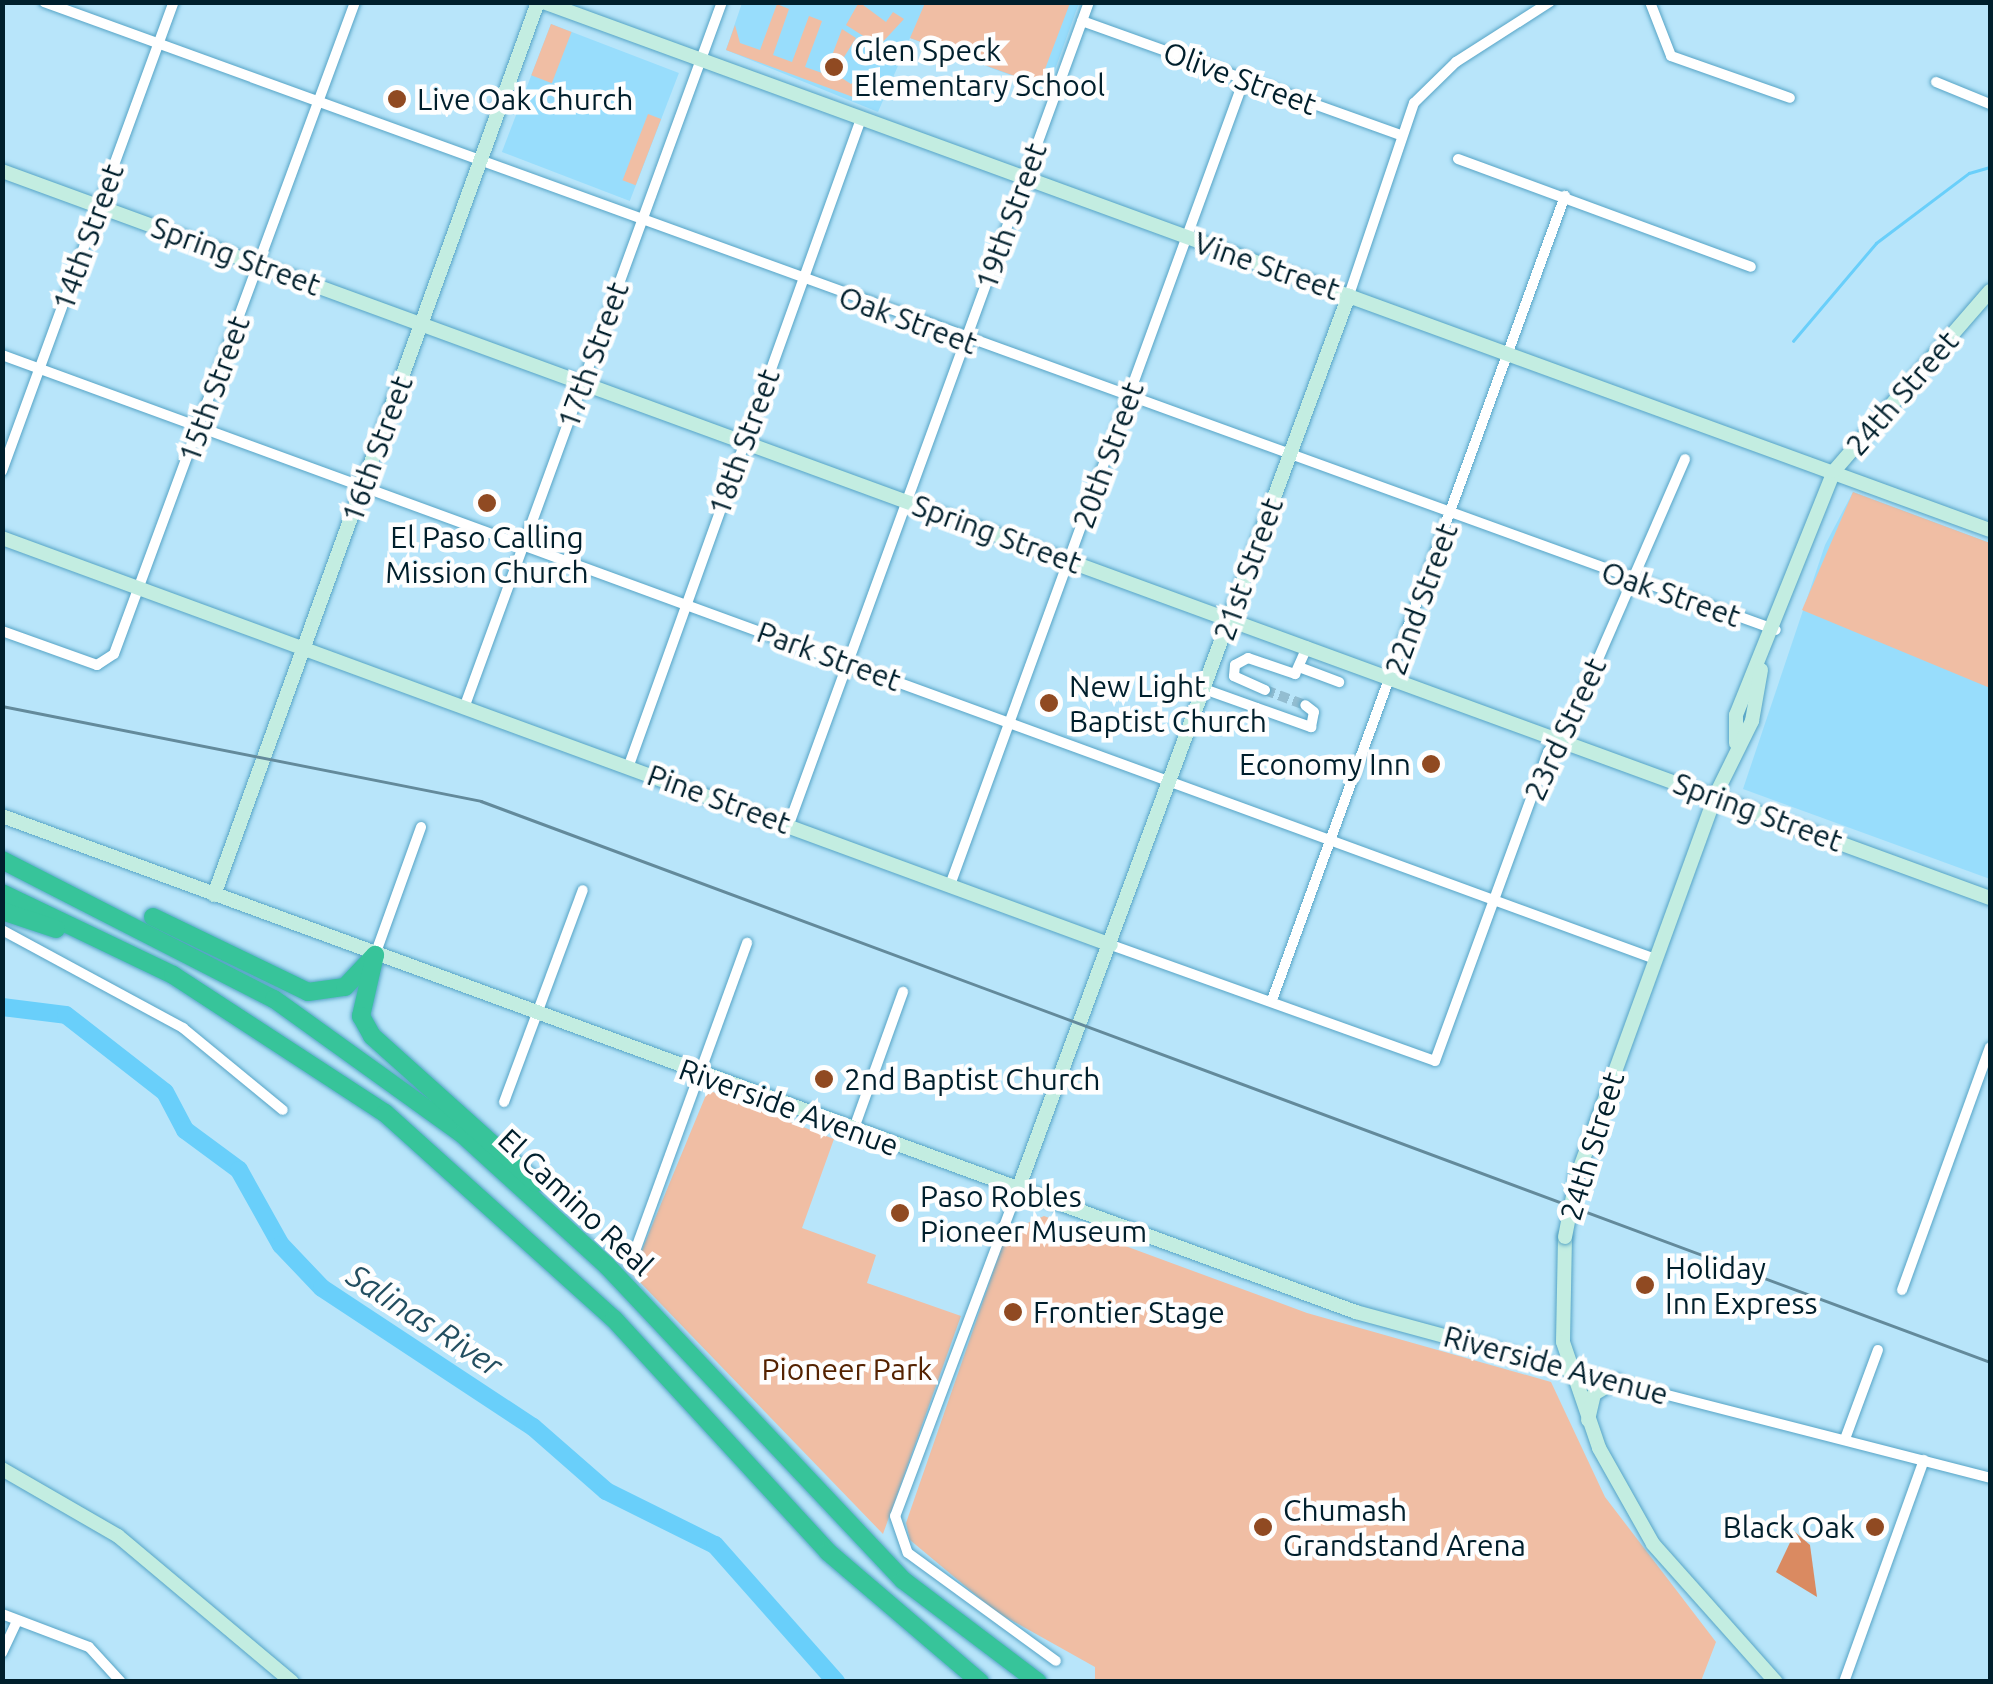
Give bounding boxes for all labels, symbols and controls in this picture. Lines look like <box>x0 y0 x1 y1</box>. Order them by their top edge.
place label: Glen Speck Elementary School <box>854 32 1105 102</box>
street label: Olive Street <box>1159 34 1321 122</box>
marker: Glen Speck Elementary School <box>823 56 845 78</box>
place label: Live Oak Church <box>417 81 633 117</box>
marker: Live Oak Church <box>386 88 408 110</box>
street label: 19th Street <box>968 138 1054 294</box>
street label: 14th Street <box>45 159 131 315</box>
street label: Spring Street <box>147 209 325 303</box>
street label: Vine Street <box>1189 224 1345 308</box>
street label: 17th Street <box>550 277 636 433</box>
street label: Oak Street <box>834 278 982 362</box>
street label: 15th Street <box>171 311 257 467</box>
street label: 24th Street <box>1838 323 1966 463</box>
street label: 18th Street <box>701 364 787 520</box>
street label: 16th Street <box>334 371 420 527</box>
street label: 20th Street <box>1065 377 1151 533</box>
street label: Spring Street <box>908 487 1086 581</box>
marker: El Paso Calling Mission Church <box>476 492 498 514</box>
street label: 21st Street <box>1206 493 1290 645</box>
street label: 22nd Street <box>1377 518 1465 680</box>
place label: El Paso Calling Mission Church <box>385 519 589 590</box>
street label: Oak Street <box>1597 553 1745 635</box>
street label: Park Street <box>752 613 906 699</box>
street label: 23rd Street <box>1516 652 1614 806</box>
place label: New Light Baptist Church <box>1069 668 1267 738</box>
marker: New Light Baptist Church <box>1038 692 1060 714</box>
place label: Economy Inn <box>1239 746 1411 782</box>
marker: Economy Inn <box>1420 753 1442 775</box>
street label: Pine Street <box>643 757 795 841</box>
street label: Spring Street <box>1669 765 1847 859</box>
street label: Riverside Avenue <box>674 1051 904 1163</box>
place label: 2nd Baptist Church <box>844 1061 1100 1097</box>
street label: 24th Street <box>1552 1067 1632 1225</box>
marker: 2nd Baptist Church <box>813 1068 835 1090</box>
street label: El Camino Real <box>491 1121 661 1283</box>
place label: Paso Robles Pioneer Museum <box>920 1178 1147 1248</box>
marker: Paso Robles Pioneer Museum <box>889 1202 911 1224</box>
place label: Holiday Inn Express <box>1665 1250 1818 1320</box>
water label: Salinas River <box>340 1256 510 1384</box>
marker: Holiday Inn Express <box>1634 1274 1656 1296</box>
place label: Frontier Stage <box>1033 1294 1225 1330</box>
marker: Frontier Stage <box>1002 1301 1024 1323</box>
street label: Riverside Avenue <box>1440 1318 1672 1412</box>
park label: Pioneer Park <box>762 1351 932 1387</box>
place label: Chumash Grandstand Arena <box>1283 1492 1526 1562</box>
place label: Black Oak <box>1723 1509 1855 1545</box>
marker: Chumash Grandstand Arena <box>1252 1516 1274 1538</box>
marker: Black Oak <box>1864 1516 1886 1538</box>

